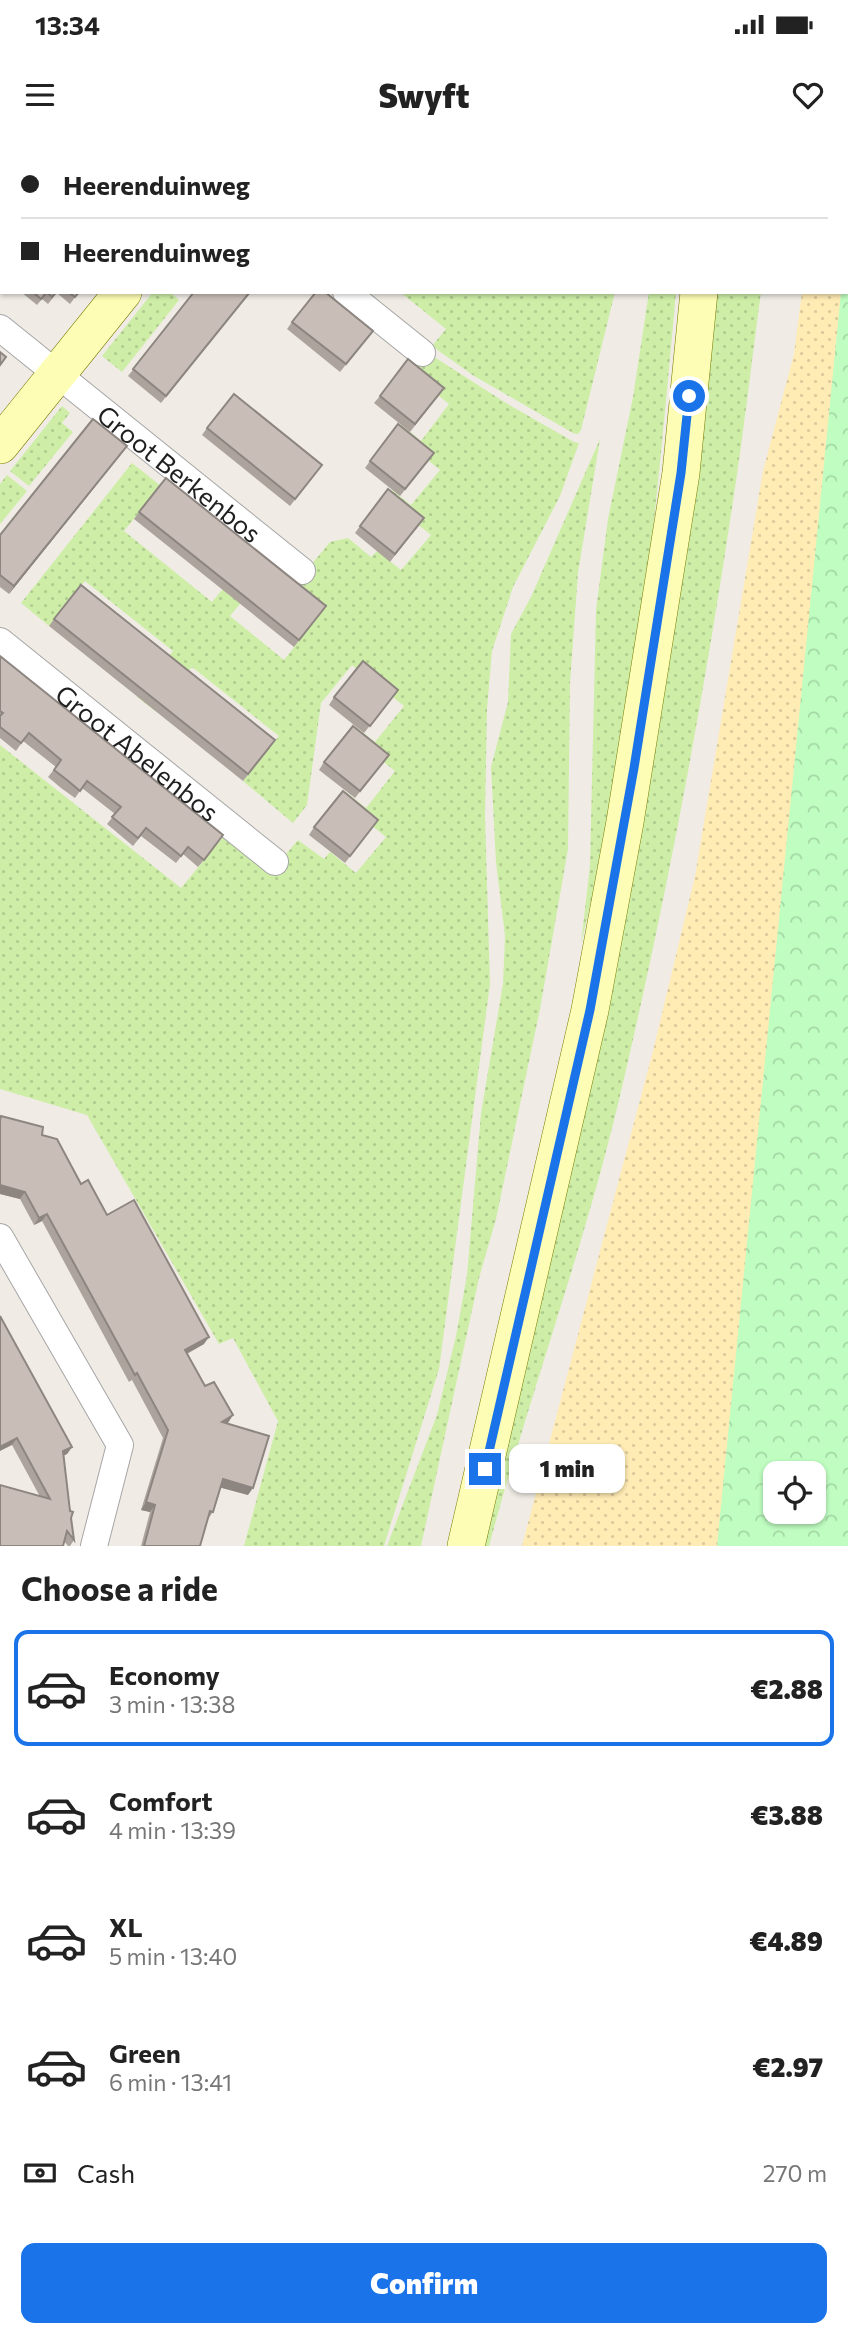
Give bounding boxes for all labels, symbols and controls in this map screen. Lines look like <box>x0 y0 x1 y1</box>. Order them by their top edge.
text: 13:34 <box>35 9 100 40</box>
text: Swyft <box>379 75 469 115</box>
icon: menu <box>21 76 59 114</box>
icon: heart <box>789 76 827 114</box>
text: Heerenduinweg <box>63 169 250 200</box>
text: Heerenduinweg <box>63 236 250 267</box>
route start <box>673 380 705 412</box>
street label: Groot Berkenbos <box>92 398 268 548</box>
street label: Groot Abelenbos <box>50 677 226 827</box>
callout: 1 min <box>510 1444 625 1494</box>
route end <box>469 1453 501 1485</box>
text: 1 min <box>539 1454 595 1482</box>
map controls <box>763 1461 826 1524</box>
button: locate <box>763 1461 826 1524</box>
text: Choose a ride <box>21 1568 218 1608</box>
icon: car <box>25 1657 88 1720</box>
text: Economy <box>109 1659 220 1690</box>
text: €2.88 <box>750 1673 823 1704</box>
text: 3 min · 13:38 <box>109 1690 235 1718</box>
icon: car <box>25 1783 88 1846</box>
text: Comfort <box>109 1785 212 1816</box>
text: €3.88 <box>750 1799 823 1830</box>
text: 4 min · 13:39 <box>109 1816 236 1844</box>
icon: car <box>25 1909 88 1972</box>
text: XL <box>109 1911 143 1942</box>
text: €4.89 <box>749 1925 823 1956</box>
text: 5 min · 13:40 <box>109 1942 237 1970</box>
icon: car <box>25 2035 88 2098</box>
text: Green <box>109 2037 181 2068</box>
text: €2.97 <box>752 2051 823 2082</box>
text: 6 min · 13:41 <box>109 2068 232 2096</box>
icon: cash <box>21 2154 59 2192</box>
text: Cash <box>77 2157 135 2188</box>
text: 270 m <box>763 2159 827 2187</box>
button: Confirm <box>21 2243 827 2323</box>

